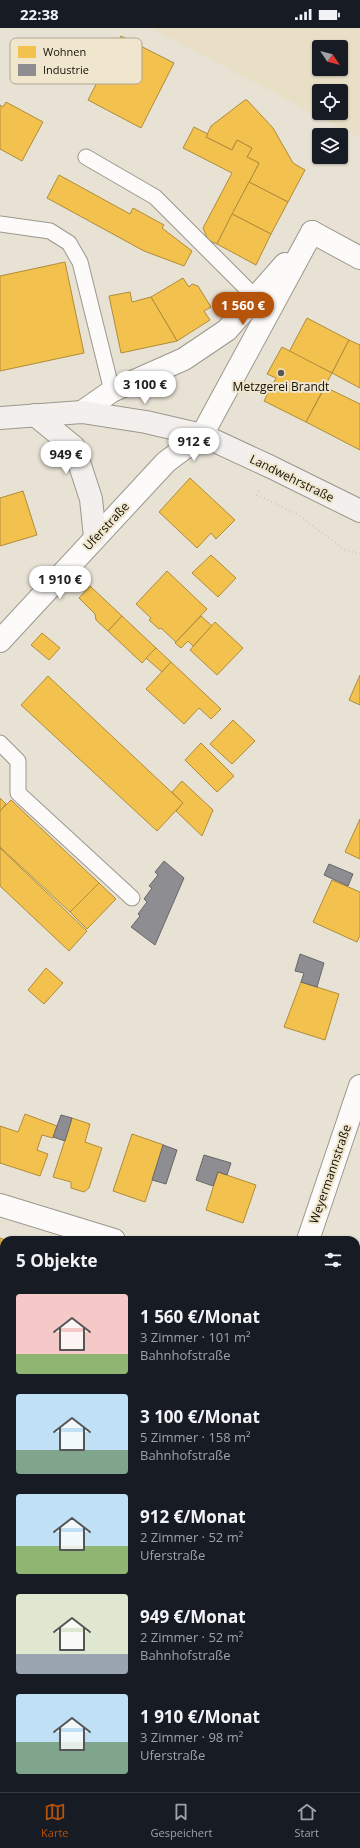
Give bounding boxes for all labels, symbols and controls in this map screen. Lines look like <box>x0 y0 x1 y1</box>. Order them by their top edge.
text: 22:38 <box>20 4 59 24</box>
legend <box>10 38 142 84</box>
north arrow <box>312 40 348 76</box>
map controls <box>312 40 348 164</box>
text: Wohnen <box>43 44 86 59</box>
text: Industrie <box>43 62 89 77</box>
button: locate <box>312 84 348 120</box>
button: layers <box>312 128 348 164</box>
pin: 1 560 € <box>206 292 280 326</box>
text: 1 560 € <box>221 296 265 314</box>
marker: Metzgerei Brandt <box>276 368 286 378</box>
pin: 3 100 € <box>108 371 182 405</box>
text: 3 100 € <box>123 375 167 393</box>
place label: Metzgerei Brandt <box>233 378 329 395</box>
pin: 912 € <box>166 428 222 462</box>
text: 912 € <box>177 432 211 450</box>
pin: 949 € <box>38 441 94 475</box>
text: 949 € <box>49 445 83 463</box>
street label: Landwehrstraße <box>247 450 337 506</box>
street label: Uferstraße <box>79 498 133 554</box>
pin: 1 910 € <box>23 566 97 600</box>
text: 1 910 € <box>38 570 82 588</box>
street label: Weyermannstraße <box>305 1122 355 1226</box>
text: 5 Objekte <box>16 1249 98 1272</box>
icon: filters <box>322 1249 344 1271</box>
text: 1 560 €/Monat <box>140 1305 260 1328</box>
icon: home <box>48 1310 96 1358</box>
text: 3 Zimmer · 101 m² <box>140 1328 251 1346</box>
text: Bahnhofstraße <box>140 1346 231 1364</box>
text: 3 100 €/Monat <box>140 1405 260 1428</box>
icon: home <box>48 1410 96 1458</box>
text: 5 Zimmer · 158 m² <box>140 1428 251 1446</box>
text: Bahnhofstraße <box>140 1446 231 1464</box>
text: 912 €/Monat <box>140 1505 246 1528</box>
icon: home <box>48 1510 96 1558</box>
text: 2 Zimmer · 52 m² <box>140 1528 243 1546</box>
text: Uferstraße <box>140 1546 205 1564</box>
text: 949 €/Monat <box>140 1605 246 1628</box>
icon: home <box>48 1610 96 1658</box>
text: 2 Zimmer · 52 m² <box>140 1628 243 1646</box>
text: Bahnhofstraße <box>140 1646 231 1664</box>
text: 1 910 €/Monat <box>140 1705 260 1728</box>
icon: home <box>48 1710 96 1758</box>
text: 3 Zimmer · 98 m² <box>140 1728 243 1746</box>
text: Uferstraße <box>140 1746 205 1764</box>
tab: Karte <box>41 1801 69 1840</box>
tab: Gespeichert <box>151 1801 212 1840</box>
tab: Start <box>294 1801 319 1840</box>

